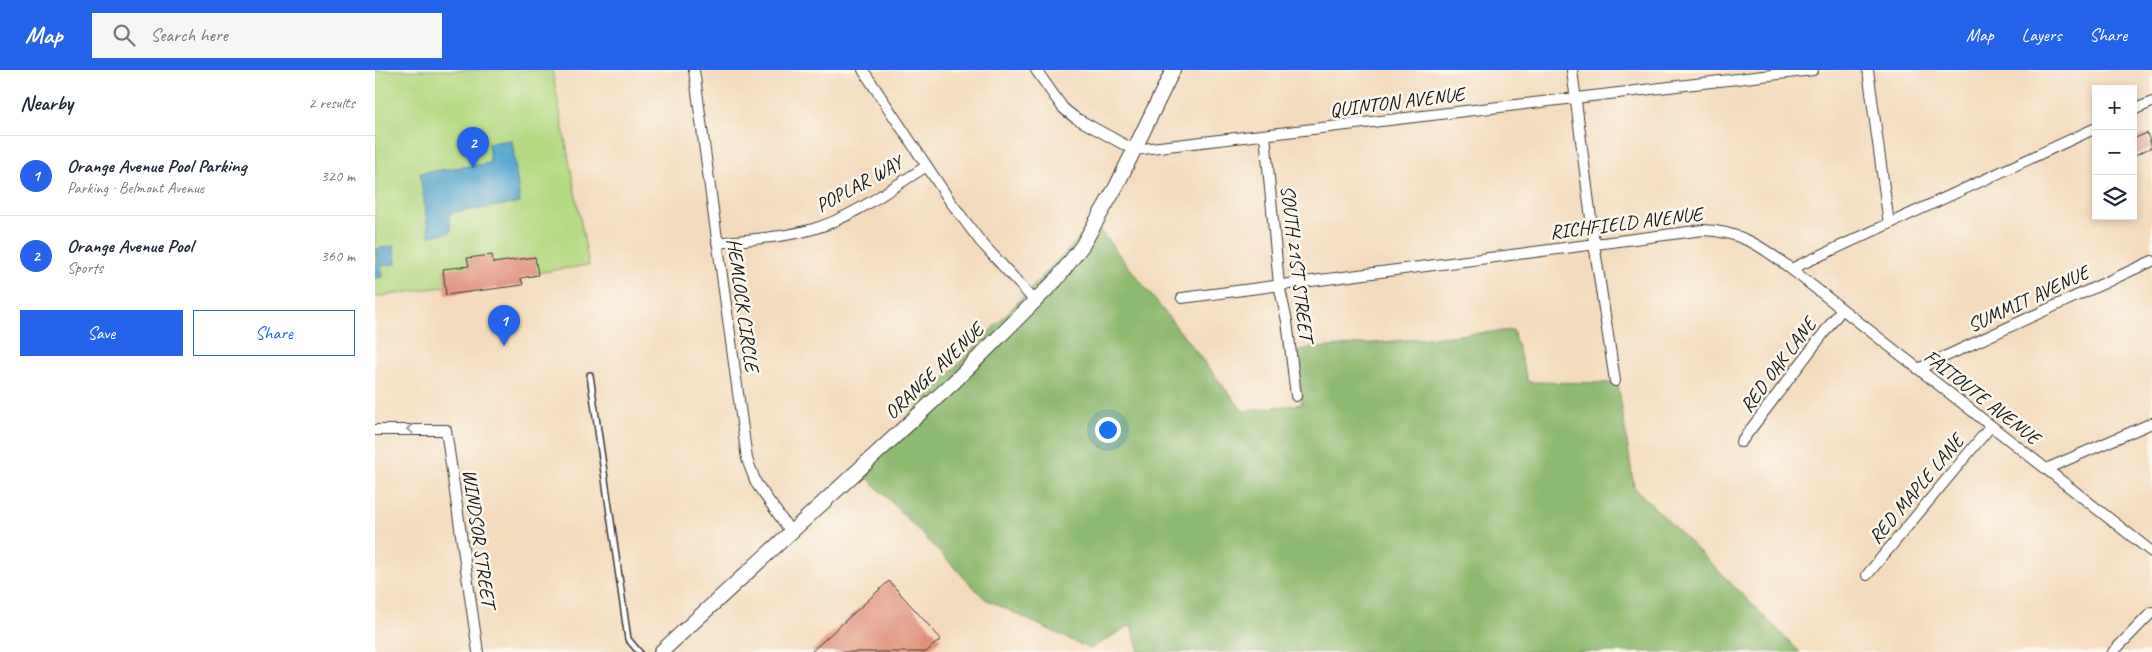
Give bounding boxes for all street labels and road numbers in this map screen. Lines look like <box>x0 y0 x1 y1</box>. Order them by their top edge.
street label: QUINTON AVENUE <box>1328 81 1468 123</box>
street label: POPLAR WAY <box>811 149 909 218</box>
street label: SOUTH 21ST STREET <box>1275 184 1320 347</box>
street label: RICHFIELD AVENUE <box>1548 201 1706 245</box>
street label: HEMLOCK CIRCLE <box>721 237 765 376</box>
street label: SUMMIT AVENUE <box>1963 259 2095 338</box>
street label: RED OAK LANE <box>1734 310 1824 417</box>
street label: ORANGE AVENUE <box>879 316 991 425</box>
street label: FAITOUTE AVENUE <box>1919 344 2047 452</box>
street label: RED MAPLE LANE <box>1863 427 1971 549</box>
street label: WINDSOR STREET <box>457 467 502 613</box>

